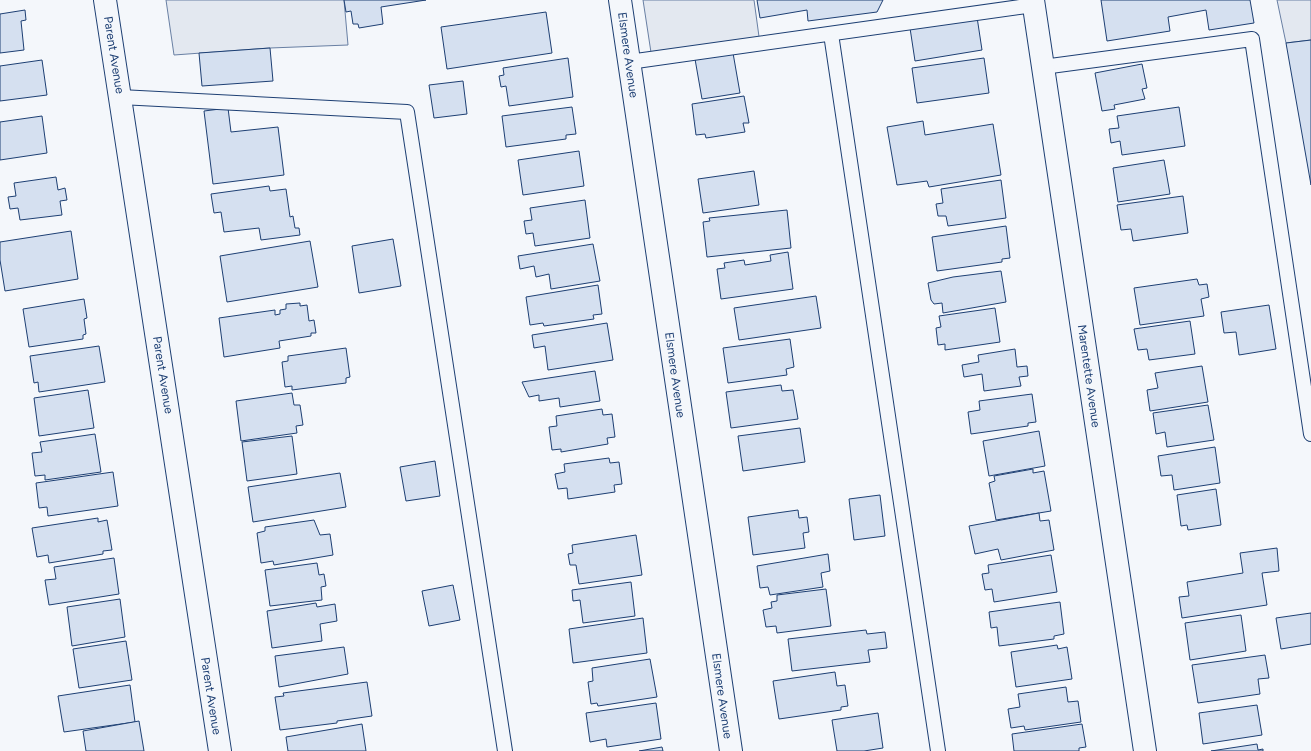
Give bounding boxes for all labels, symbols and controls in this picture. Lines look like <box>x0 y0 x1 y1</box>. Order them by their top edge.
street label: Elsmere Avenue <box>615 11 641 99</box>
street label: Parent Avenue <box>101 15 127 95</box>
street label: Marentette Avenue <box>1075 324 1103 429</box>
street label: Elsmere Avenue <box>662 331 688 419</box>
street label: Parent Avenue <box>150 335 176 415</box>
street label: Elsmere Avenue <box>709 652 735 740</box>
street label: Parent Avenue <box>198 656 224 736</box>

